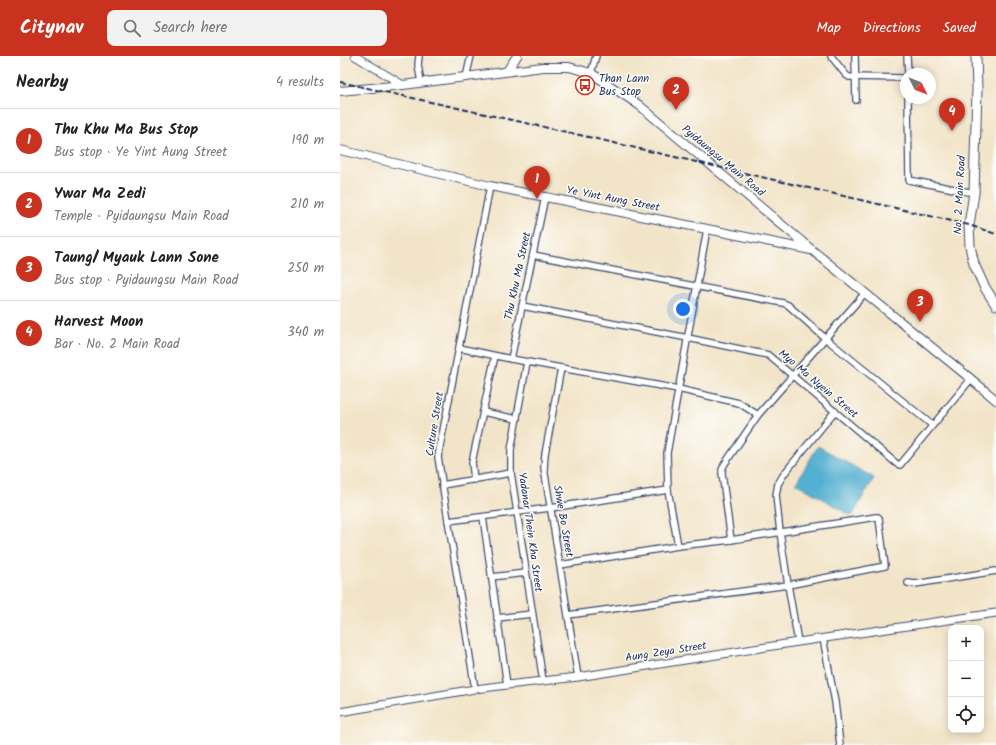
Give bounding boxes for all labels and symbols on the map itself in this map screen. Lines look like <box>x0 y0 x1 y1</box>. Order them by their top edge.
north arrow <box>900 68 936 104</box>
place label: Than Lann Bus Stop <box>599 70 649 101</box>
bus stop icon: Than Lann Bus Stop <box>574 74 596 96</box>
pin: 2 <box>663 77 689 110</box>
pin: 4 <box>939 98 965 131</box>
street label: Pyidaungsu Main Road <box>677 121 769 202</box>
street label: No. 2 Main Road <box>949 155 971 235</box>
pin: 1 <box>524 166 550 199</box>
street label: Ye Yint Aung Street <box>565 181 662 217</box>
street label: Thu Khu Ma Street <box>500 230 536 322</box>
pin: 3 <box>907 289 933 322</box>
your location <box>673 299 693 319</box>
street label: Myo Ma Nyein Street <box>774 345 863 423</box>
street label: Culture Street <box>421 390 449 458</box>
street label: Yadanar Thein Kha Street <box>513 471 547 594</box>
street label: Shwe Bo Street <box>548 484 578 559</box>
street label: Aung Zeya Street <box>624 637 709 667</box>

